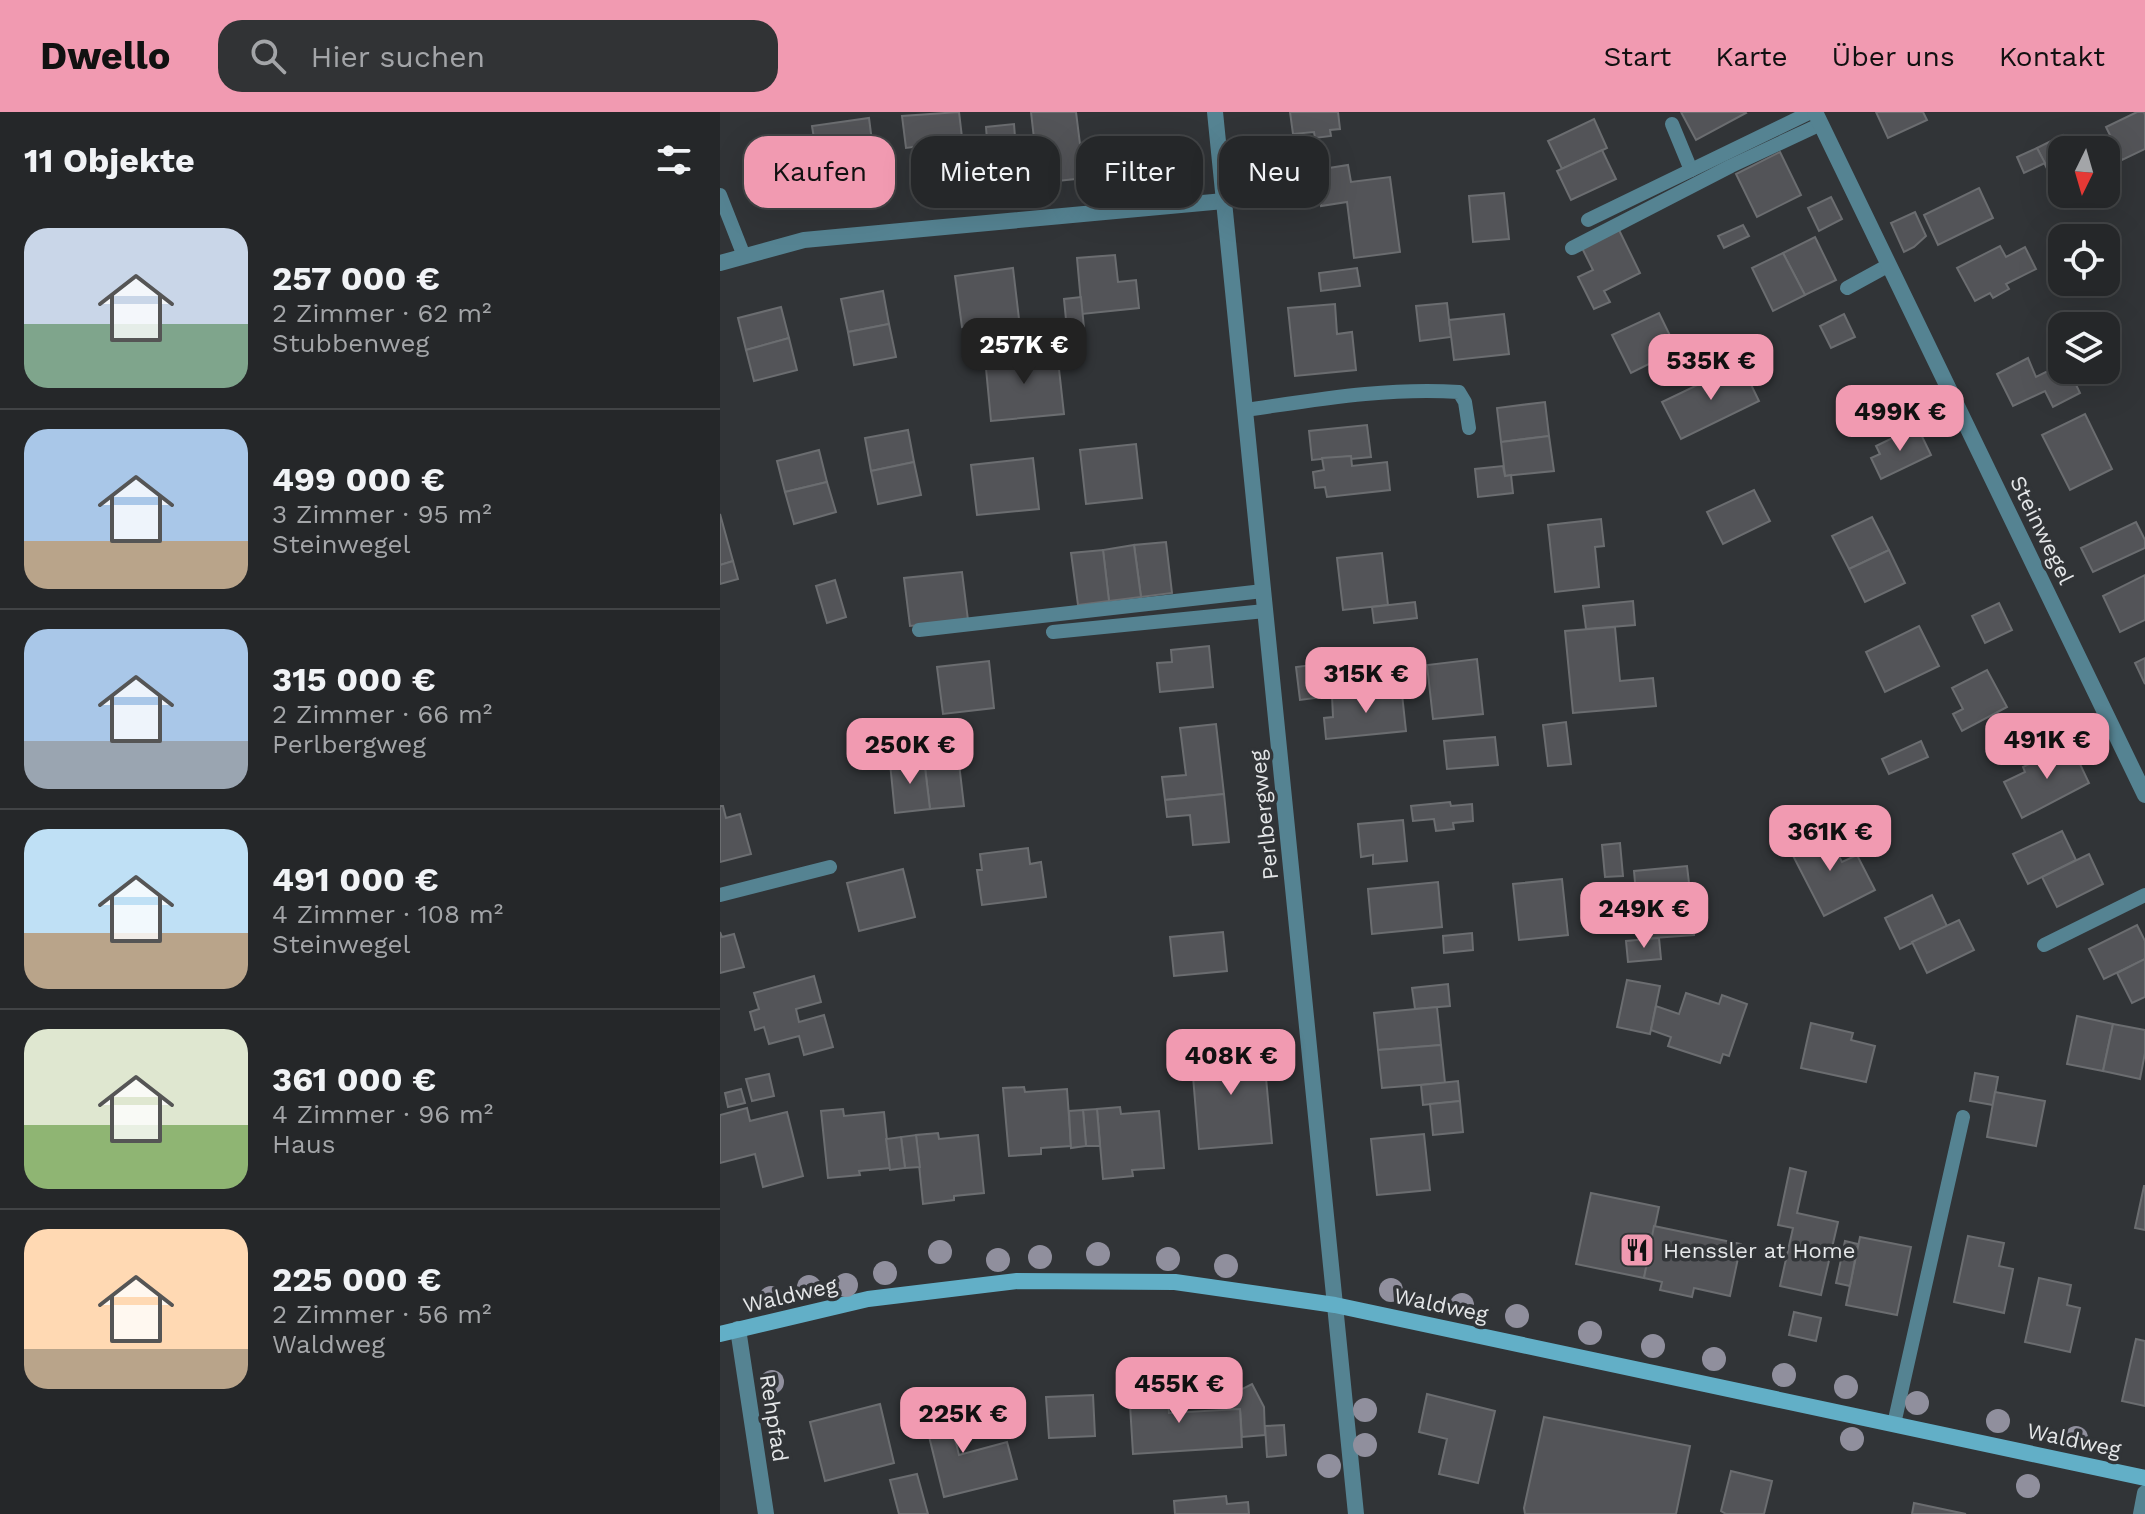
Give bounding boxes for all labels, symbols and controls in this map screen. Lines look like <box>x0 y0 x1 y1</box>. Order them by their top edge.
search box <box>218 20 778 92</box>
text: Dwello <box>40 34 170 78</box>
icon: search <box>246 34 290 78</box>
text: Hier suchen <box>310 39 485 74</box>
text: Start <box>1603 40 1671 73</box>
text: Karte <box>1715 40 1788 73</box>
text: Über uns <box>1832 40 1955 73</box>
text: Kontakt <box>1999 40 2105 73</box>
chip: Kaufen <box>744 136 895 208</box>
chip: Mieten <box>911 136 1060 208</box>
chip: Filter <box>1076 136 1203 208</box>
chip: Neu <box>1219 136 1329 208</box>
north arrow <box>2048 136 2120 208</box>
map controls <box>2048 136 2120 384</box>
icon: filters <box>652 138 696 182</box>
text: 11 Objekte <box>24 140 195 180</box>
button: locate <box>2048 224 2120 296</box>
text: 257 000 € <box>272 258 440 298</box>
icon: home <box>88 260 184 356</box>
text: 2 Zimmer · 62 m² <box>272 298 492 328</box>
button: layers <box>2048 312 2120 384</box>
pin: 257K € <box>959 318 1089 386</box>
text: Stubbenweg <box>272 328 429 358</box>
text: 257K € <box>979 329 1069 359</box>
pin: 535K € <box>1646 334 1776 402</box>
text: 535K € <box>1666 345 1756 375</box>
pin: 499K € <box>1835 385 1965 453</box>
text: 499K € <box>1854 396 1946 426</box>
text: 499 000 € <box>272 459 445 499</box>
icon: home <box>88 461 184 557</box>
street label: Steinwegel <box>2005 472 2079 588</box>
text: 3 Zimmer · 95 m² <box>272 499 492 529</box>
text: Steinwegel <box>272 529 410 559</box>
pin: 315K € <box>1301 647 1431 715</box>
text: 315K € <box>1323 658 1409 688</box>
text: 315 000 € <box>272 659 436 699</box>
icon: home <box>88 661 184 757</box>
text: 2 Zimmer · 66 m² <box>272 699 492 729</box>
pin: 491K € <box>1982 713 2112 781</box>
pin: 250K € <box>845 718 975 786</box>
text: 491K € <box>2003 724 2091 754</box>
text: Perlbergweg <box>272 729 426 759</box>
text: 250K € <box>865 729 955 759</box>
street label: Perlbergweg <box>1245 749 1283 881</box>
pin: 361K € <box>1765 805 1895 873</box>
text: 361K € <box>1787 816 1873 846</box>
text: 491 000 € <box>272 859 439 899</box>
icon: home <box>88 861 184 957</box>
pin: 249K € <box>1579 882 1709 950</box>
text: 249K € <box>1598 893 1690 923</box>
text: 4 Zimmer · 108 m² <box>272 899 503 929</box>
text: Steinwegel <box>272 929 410 959</box>
pin: 408K € <box>1166 1029 1296 1097</box>
text: 408K € <box>1184 1040 1278 1070</box>
text: 361 000 € <box>272 1059 436 1099</box>
icon: home <box>88 1061 184 1157</box>
text: 4 Zimmer · 96 m² <box>272 1099 493 1129</box>
text: Haus <box>272 1129 335 1159</box>
restaurant icon: Henssler at Home <box>1618 1231 1656 1269</box>
place label: Henssler at Home <box>1663 1238 1855 1263</box>
text: 225 000 € <box>272 1259 441 1299</box>
icon: home <box>88 1261 184 1357</box>
street label: Waldweg <box>741 1272 840 1318</box>
street label: Waldweg <box>1392 1283 1491 1327</box>
text: 2 Zimmer · 56 m² <box>272 1299 492 1329</box>
text: Waldweg <box>272 1329 385 1359</box>
pin: 455K € <box>1114 1357 1244 1425</box>
text: 455K € <box>1134 1368 1224 1398</box>
street label: Rehpfad <box>755 1372 793 1464</box>
pin: 225K € <box>898 1387 1028 1455</box>
text: 225K € <box>918 1398 1008 1428</box>
street label: Waldweg <box>2025 1418 2124 1462</box>

